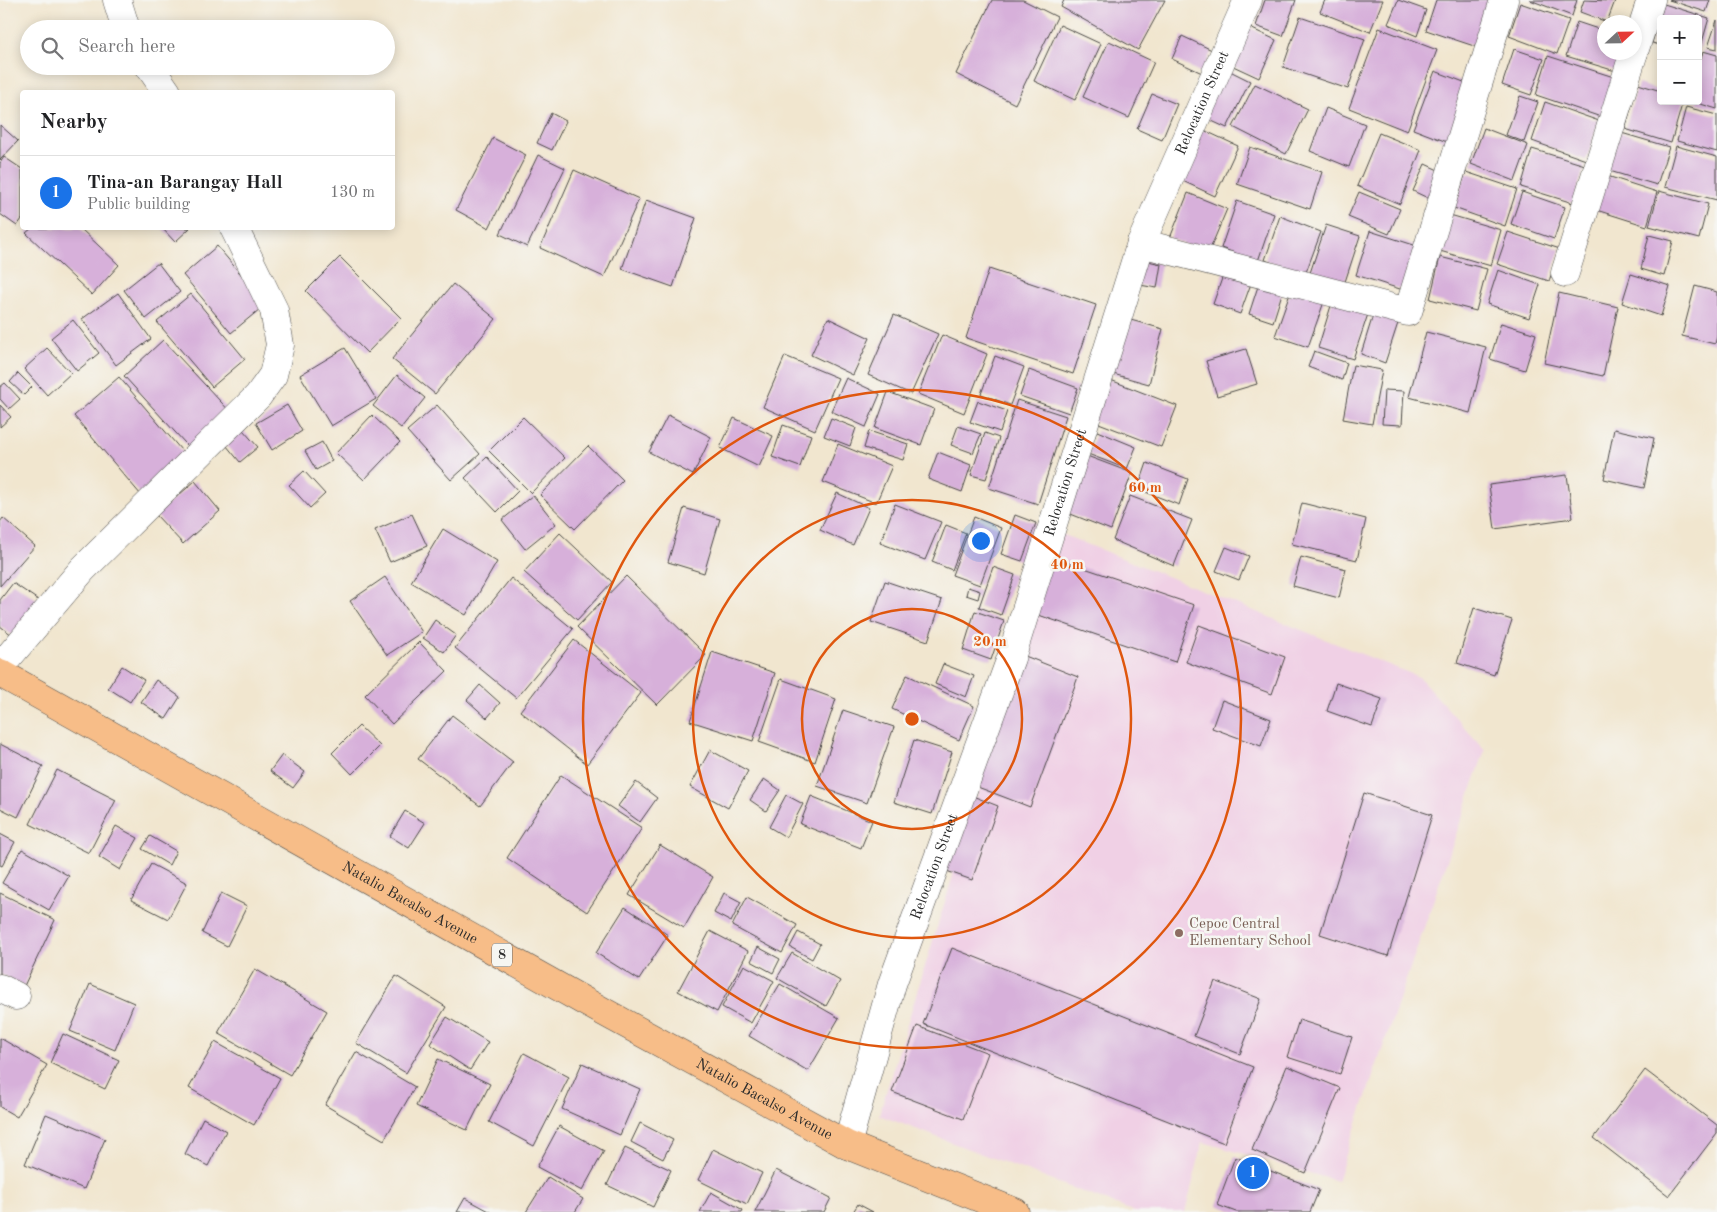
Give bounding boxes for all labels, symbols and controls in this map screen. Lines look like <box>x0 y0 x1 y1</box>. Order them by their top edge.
north arrow <box>1597 15 1642 60</box>
map controls <box>1657 15 1702 105</box>
button: + <box>1657 15 1702 60</box>
search box <box>20 20 395 75</box>
icon: search <box>38 34 66 62</box>
text: Search here <box>78 38 175 57</box>
street label: Relocation Street <box>1173 49 1232 157</box>
button: − <box>1657 60 1702 105</box>
text: Nearby <box>40 112 108 133</box>
text: Tina-an Barangay Hall <box>87 174 283 193</box>
text: 1 <box>51 185 61 201</box>
text: 130 m <box>330 185 375 201</box>
text: Public building <box>87 197 190 213</box>
street label: Relocation Street <box>1042 427 1090 538</box>
text: 60 m <box>1128 481 1162 496</box>
your location <box>968 528 994 554</box>
text: 40 m <box>1050 558 1084 573</box>
text: 20 m <box>973 635 1007 650</box>
centre of rings <box>903 710 921 728</box>
street label: Relocation Street <box>909 812 961 922</box>
street label: Natalio Bacalso Avenue <box>339 859 480 947</box>
place label: Cepoc Central Elementary School <box>1189 917 1311 949</box>
marker: Cepoc Central Elementary School <box>1173 927 1185 939</box>
road number: 8 <box>492 944 512 966</box>
street label: Natalio Bacalso Avenue <box>693 1056 835 1143</box>
pin: 1 <box>1237 1154 1269 1192</box>

